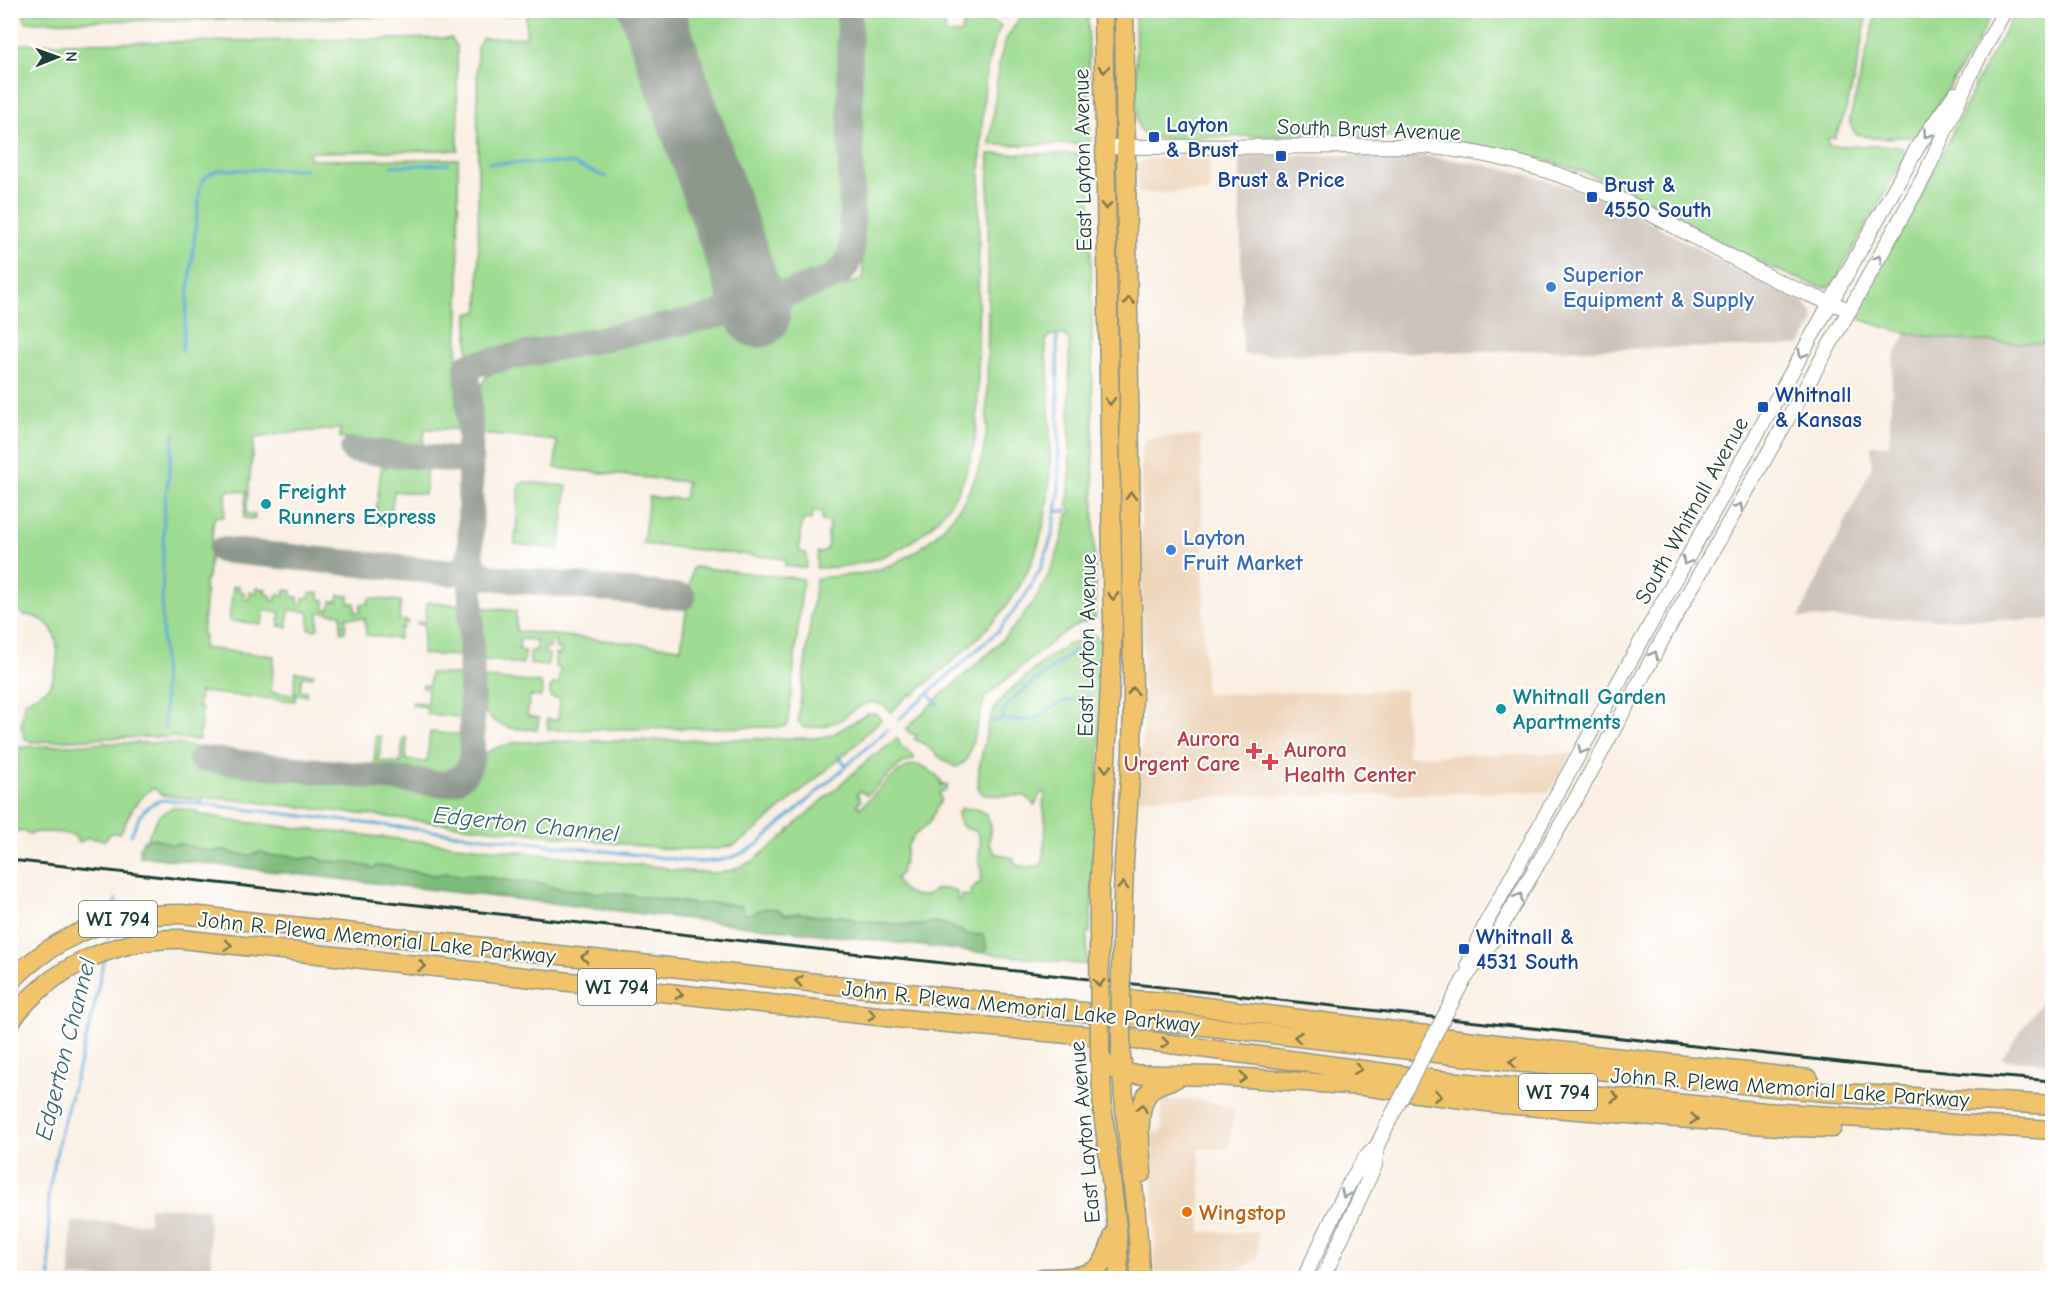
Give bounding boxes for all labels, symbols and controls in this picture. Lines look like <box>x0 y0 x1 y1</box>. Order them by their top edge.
north arrow <box>27 27 87 87</box>
text: N <box>62 51 80 62</box>
one-way arrow <box>1098 64 1110 73</box>
street label: East Layton Avenue <box>1068 68 1098 252</box>
place label: Layton & Brust <box>1166 112 1239 163</box>
street label: South Brust Avenue <box>1277 114 1461 146</box>
one-way arrow <box>1923 127 1934 138</box>
marker: Layton & Brust <box>1147 130 1161 144</box>
marker: Brust & Price <box>1274 149 1288 163</box>
place label: Brust & Price <box>1217 167 1345 193</box>
place label: Brust & 4550 South <box>1604 172 1712 223</box>
marker: Brust & 4550 South <box>1585 190 1599 204</box>
one-way arrow <box>1100 201 1113 210</box>
one-way arrow <box>1871 255 1882 266</box>
place label: Superior Equipment & Supply <box>1563 262 1755 313</box>
marker: Superior Equipment & Supply <box>1544 280 1558 294</box>
one-way arrow <box>1123 297 1135 306</box>
one-way arrow <box>1798 348 1810 359</box>
place label: Whitnall & Kansas <box>1775 382 1862 433</box>
one-way arrow <box>1104 396 1116 405</box>
marker: Whitnall & Kansas <box>1756 400 1770 414</box>
street label: South Whitnall Avenue <box>1630 412 1754 609</box>
place label: Freight Runners Express <box>278 479 436 530</box>
one-way arrow <box>1125 492 1138 501</box>
marker: Freight Runners Express <box>259 497 273 511</box>
one-way arrow <box>1732 503 1743 514</box>
place label: Layton Fruit Market <box>1183 525 1303 576</box>
marker: Layton Fruit Market <box>1164 543 1178 557</box>
street label: East Layton Avenue <box>1072 553 1102 737</box>
one-way arrow <box>1682 555 1693 565</box>
one-way arrow <box>1107 591 1119 600</box>
one-way arrow <box>1647 651 1658 662</box>
place label: Whitnall Garden Apartments <box>1513 684 1666 735</box>
one-way arrow <box>1127 687 1139 696</box>
marker: Whitnall Garden Apartments <box>1494 702 1508 716</box>
place label: Aurora Urgent Care <box>1124 726 1240 777</box>
place label: Aurora Health Center <box>1284 737 1416 788</box>
marker: Aurora Urgent Care <box>1245 742 1263 760</box>
one-way arrow <box>1577 744 1589 754</box>
marker: Aurora Health Center <box>1261 753 1279 771</box>
one-way arrow <box>1100 764 1113 773</box>
water label: Edgerton Channel <box>432 800 621 848</box>
one-way arrow <box>1116 882 1129 891</box>
one-way arrow <box>1511 893 1523 904</box>
road number: WI 794 <box>79 901 157 937</box>
street label: John R. Plewa Memorial Lake Parkway <box>197 906 557 970</box>
place label: Whitnall & 4531 South <box>1476 924 1579 975</box>
one-way arrow <box>224 938 233 950</box>
marker: Whitnall & 4531 South <box>1457 942 1471 956</box>
one-way arrow <box>580 951 589 964</box>
water label: Edgerton Channel <box>29 954 101 1143</box>
one-way arrow <box>418 959 427 972</box>
road number: WI 794 <box>578 969 656 1005</box>
one-way arrow <box>795 975 804 987</box>
street label: John R. Plewa Memorial Lake Parkway <box>841 975 1201 1039</box>
one-way arrow <box>1093 979 1105 988</box>
one-way arrow <box>674 987 683 1000</box>
one-way arrow <box>868 1008 877 1021</box>
one-way arrow <box>1294 1031 1303 1044</box>
one-way arrow <box>1160 1037 1169 1049</box>
street label: East Layton Avenue <box>1064 1040 1106 1224</box>
one-way arrow <box>1508 1056 1517 1069</box>
street label: John R. Plewa Memorial Lake Parkway <box>1610 1062 1970 1114</box>
one-way arrow <box>1354 1063 1363 1075</box>
one-way arrow <box>1239 1072 1248 1085</box>
road number: WI 794 <box>1519 1074 1597 1110</box>
one-way arrow <box>1433 1089 1442 1102</box>
one-way arrow <box>1610 1090 1619 1103</box>
one-way arrow <box>1135 1103 1148 1113</box>
one-way arrow <box>1690 1113 1699 1126</box>
one-way arrow <box>1340 1188 1352 1199</box>
place label: Wingstop <box>1199 1200 1286 1226</box>
marker: Wingstop <box>1180 1205 1194 1219</box>

